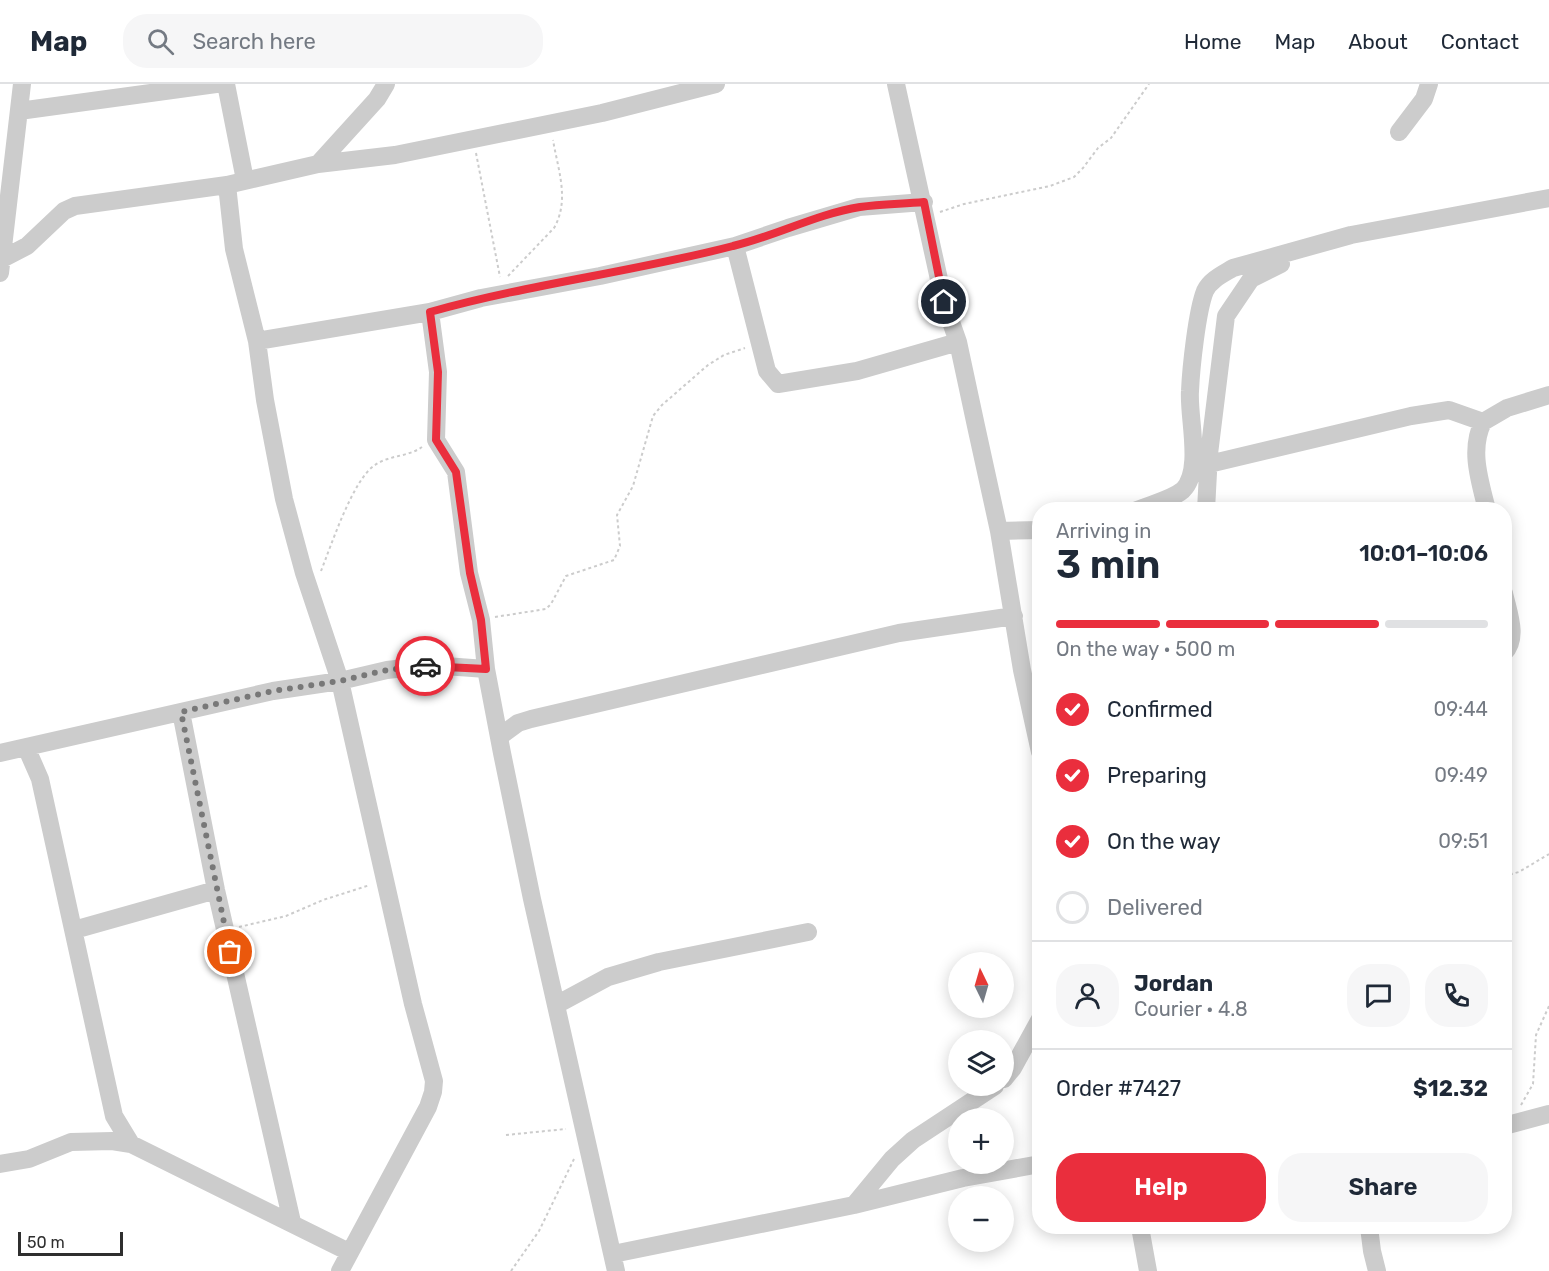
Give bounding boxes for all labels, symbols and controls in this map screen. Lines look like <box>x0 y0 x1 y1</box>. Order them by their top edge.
search box <box>123 14 543 68</box>
text: Map <box>30 25 87 58</box>
icon: search <box>144 25 177 58</box>
text: Search here <box>192 28 316 55</box>
text: Home <box>1184 29 1241 54</box>
text: Map <box>1274 29 1315 54</box>
text: About <box>1348 29 1408 54</box>
text: Contact <box>1441 29 1519 54</box>
pin <box>918 276 969 327</box>
icon: home <box>927 285 960 318</box>
text: Arriving in <box>1056 519 1151 543</box>
text: 10:01–10:06 <box>1359 540 1488 567</box>
text: 3 min <box>1056 542 1161 588</box>
courier <box>395 636 455 696</box>
text: On the way · 500 m <box>1056 637 1235 661</box>
icon: car <box>409 650 442 683</box>
icon: check <box>1056 693 1089 726</box>
text: Confirmed <box>1107 696 1213 723</box>
text: 09:44 <box>1433 697 1488 721</box>
icon: check <box>1056 759 1089 792</box>
text: Preparing <box>1107 762 1207 789</box>
text: 09:49 <box>1434 763 1488 787</box>
icon: check <box>1056 825 1089 858</box>
text: On the way <box>1107 828 1221 855</box>
text: 09:51 <box>1438 829 1488 853</box>
text: Delivered <box>1107 894 1203 921</box>
pin <box>204 926 255 977</box>
icon: bag <box>213 935 246 968</box>
north arrow <box>948 952 1014 1018</box>
map controls <box>948 952 1014 1252</box>
button: person <box>1056 964 1119 1027</box>
button: chat <box>1347 964 1410 1027</box>
button: phone <box>1425 964 1488 1027</box>
text: Jordan <box>1134 970 1213 997</box>
text: Courier · 4.8 <box>1134 997 1248 1021</box>
button: layers <box>948 1030 1014 1096</box>
text: Order #7427 <box>1056 1075 1181 1102</box>
text: $12.32 <box>1413 1075 1488 1102</box>
button: + <box>948 1108 1014 1174</box>
button: Help <box>1056 1153 1266 1222</box>
button: Share <box>1278 1153 1488 1222</box>
button: − <box>948 1186 1014 1252</box>
scale bar <box>18 1229 123 1256</box>
text: 50 m <box>27 1233 65 1252</box>

